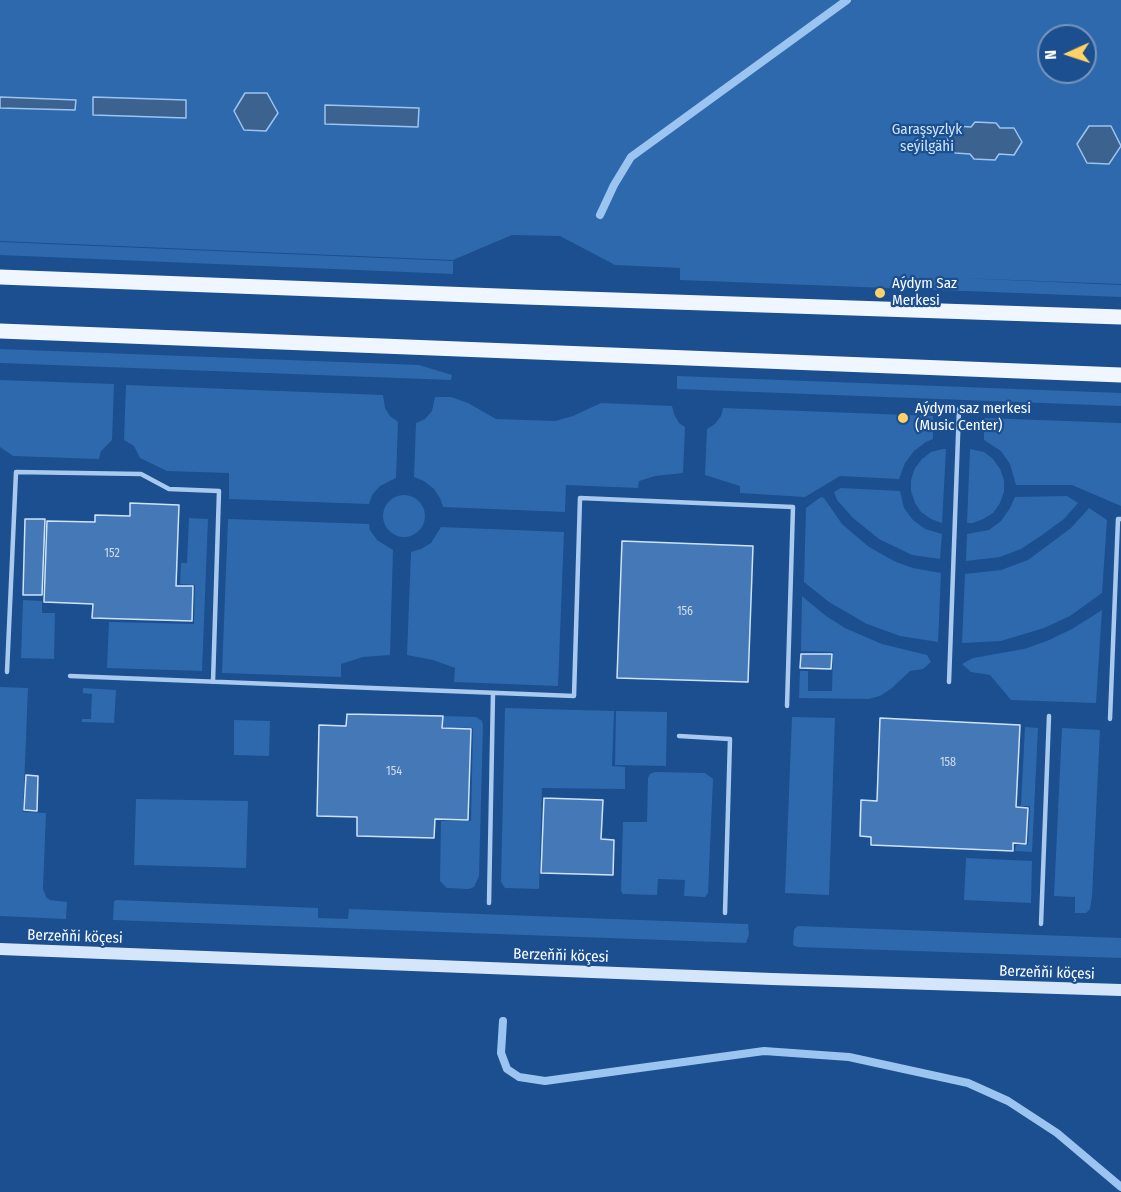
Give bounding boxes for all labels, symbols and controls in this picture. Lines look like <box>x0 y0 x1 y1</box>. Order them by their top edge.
north arrow <box>1037 24 1097 84</box>
text: N <box>1041 50 1060 60</box>
park label: Garaşsyzlyk seýilgähi <box>892 121 962 156</box>
place label: Aýdym Saz Merkesi <box>892 275 957 310</box>
marker: Aýdym Saz Merkesi <box>873 286 887 300</box>
place label: Aýdym saz merkesi (Music Center) <box>915 400 1031 435</box>
marker: Aýdym saz merkesi (Music Center) <box>896 411 910 425</box>
house number: 152 <box>104 547 120 561</box>
house number: 156 <box>677 605 693 619</box>
house number: 158 <box>940 756 956 770</box>
house number: 154 <box>386 765 402 779</box>
street label: Berzeňňi köçesi <box>27 926 123 948</box>
street label: Berzeňňi köçesi <box>513 945 609 967</box>
street label: Berzeňňi köçesi <box>999 962 1095 984</box>

